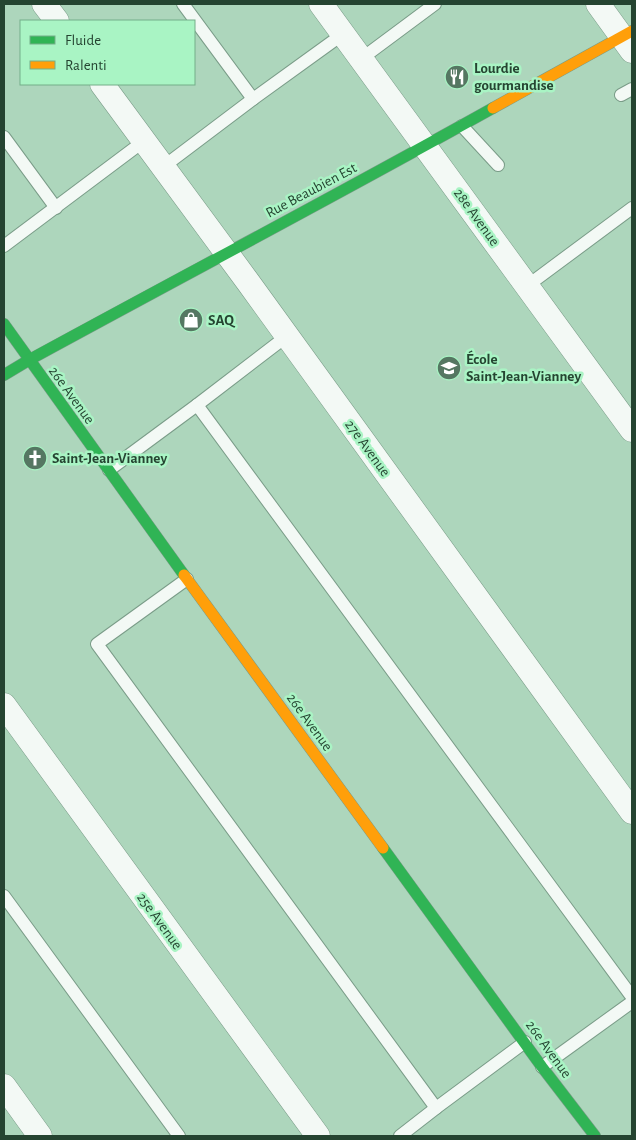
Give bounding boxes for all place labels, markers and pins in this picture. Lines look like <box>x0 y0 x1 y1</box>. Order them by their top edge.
place label: Lourdie gourmandise <box>474 61 554 93</box>
restaurant icon: Lourdie gourmandise <box>444 64 470 90</box>
shop icon: SAQ <box>178 307 204 333</box>
place label: SAQ <box>208 313 236 328</box>
place label: École Saint-Jean-Vianney <box>466 350 581 384</box>
school or university icon: École Saint-Jean-Vianney <box>436 355 462 381</box>
church icon: Saint-Jean-Vianney <box>22 445 48 471</box>
place label: Saint-Jean-Vianney <box>52 451 167 466</box>

